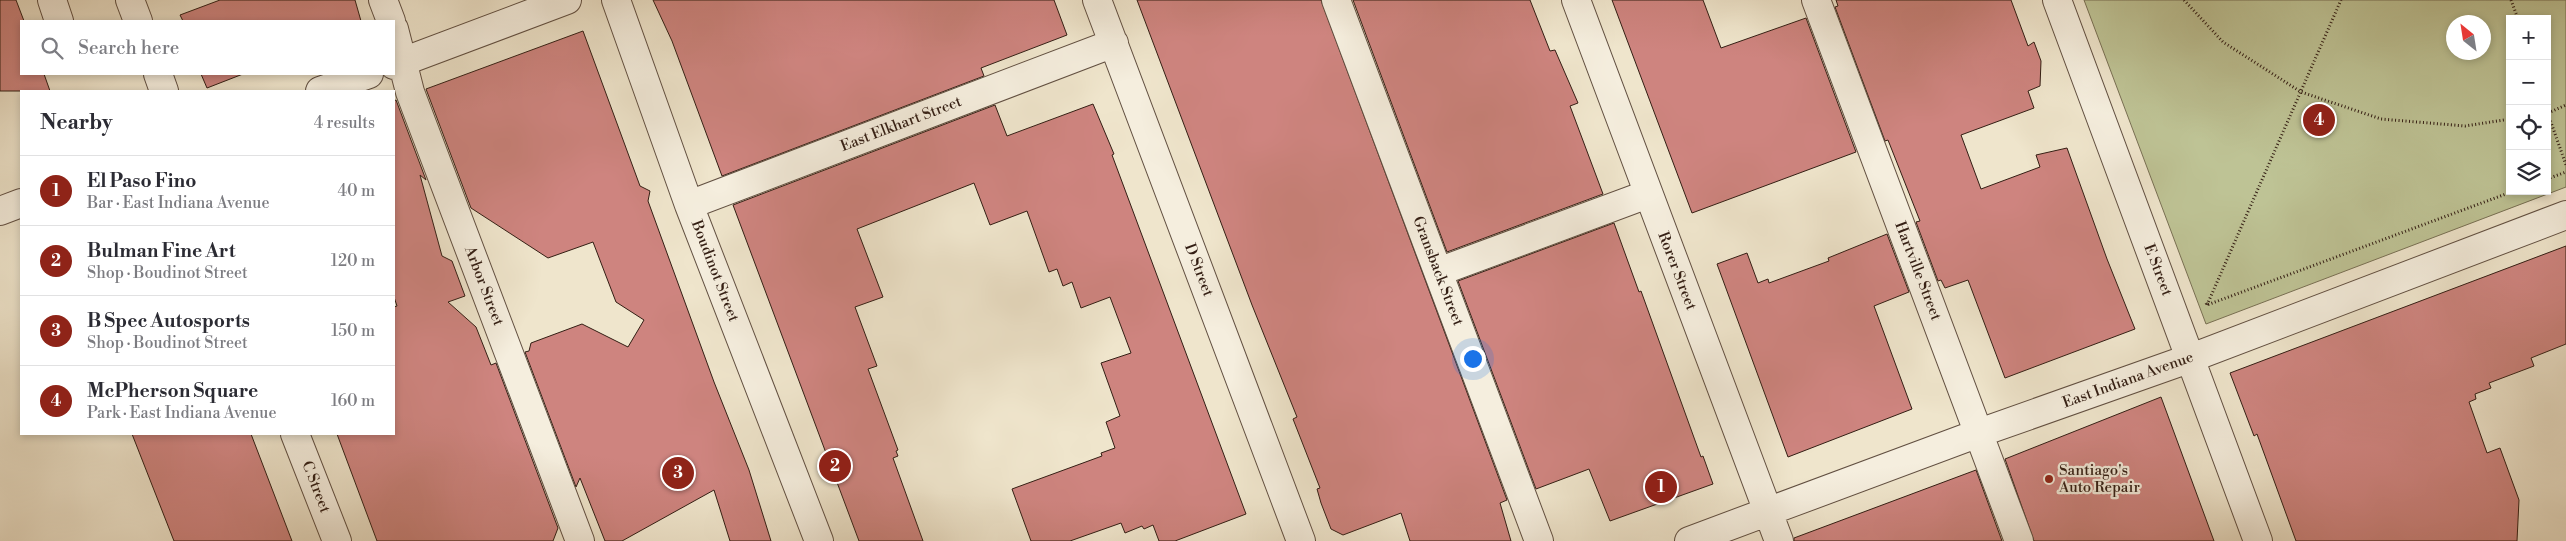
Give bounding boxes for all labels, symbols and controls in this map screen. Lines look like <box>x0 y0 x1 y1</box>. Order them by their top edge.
north arrow <box>2446 15 2491 60</box>
map controls <box>2506 15 2551 195</box>
button: + <box>2506 15 2551 60</box>
search box <box>20 20 395 75</box>
icon: search <box>38 34 66 62</box>
text: Search here <box>78 36 179 60</box>
button: − <box>2506 60 2551 105</box>
street label: East Elkhart Street <box>838 92 965 156</box>
pin: 4 <box>2303 101 2335 139</box>
button: locate <box>2506 105 2551 150</box>
text: Nearby <box>40 110 113 136</box>
text: 4 results <box>314 113 375 133</box>
button: layers <box>2506 150 2551 195</box>
text: El Paso Fino <box>87 169 196 193</box>
text: 1 <box>52 181 60 201</box>
text: 40 m <box>338 181 375 201</box>
text: Bar · East Indiana Avenue <box>87 193 269 213</box>
street label: Gransback Street <box>1408 213 1468 329</box>
street label: Boudinot Street <box>687 217 743 325</box>
street label: Hartville Street <box>1890 219 1946 324</box>
street label: Rorer Street <box>1653 229 1701 314</box>
text: Bulman Fine Art <box>87 239 236 263</box>
street label: D Street <box>1180 241 1218 300</box>
street label: E Street <box>2139 241 2177 299</box>
street label: Arbor Street <box>460 242 508 329</box>
text: 2 <box>51 251 61 271</box>
text: 120 m <box>331 251 375 271</box>
text: Shop · Boudinot Street <box>87 263 248 283</box>
text: B Spec Autosports <box>87 309 250 333</box>
text: 3 <box>51 321 61 341</box>
text: 150 m <box>331 321 375 341</box>
text: Shop · Boudinot Street <box>87 333 248 353</box>
your location <box>1460 346 1486 372</box>
street label: East Indiana Avenue <box>2060 348 2196 412</box>
text: McPherson Square <box>87 379 258 403</box>
text: 4 <box>51 391 61 411</box>
text: 160 m <box>331 391 375 411</box>
text: Park · East Indiana Avenue <box>87 403 277 423</box>
pin: 2 <box>819 447 851 485</box>
pin: 3 <box>662 454 694 492</box>
street label: C Street <box>297 458 335 516</box>
place label: Santiago's Auto Repair <box>2058 461 2140 497</box>
pin: 1 <box>1645 468 1677 506</box>
marker: Santiago's Auto Repair <box>2043 473 2055 485</box>

